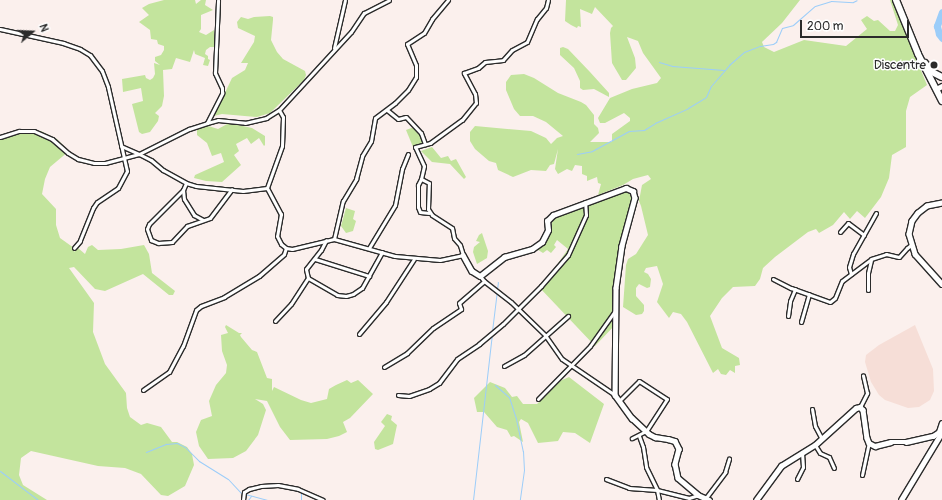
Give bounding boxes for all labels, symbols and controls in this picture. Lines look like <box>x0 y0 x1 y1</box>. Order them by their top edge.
north arrow <box>12 12 52 52</box>
scale bar <box>802 12 911 38</box>
text: 200 m <box>807 19 843 34</box>
text: N <box>36 22 51 34</box>
place label: Discentre <box>874 57 926 73</box>
marker: Discentre <box>929 60 939 70</box>

